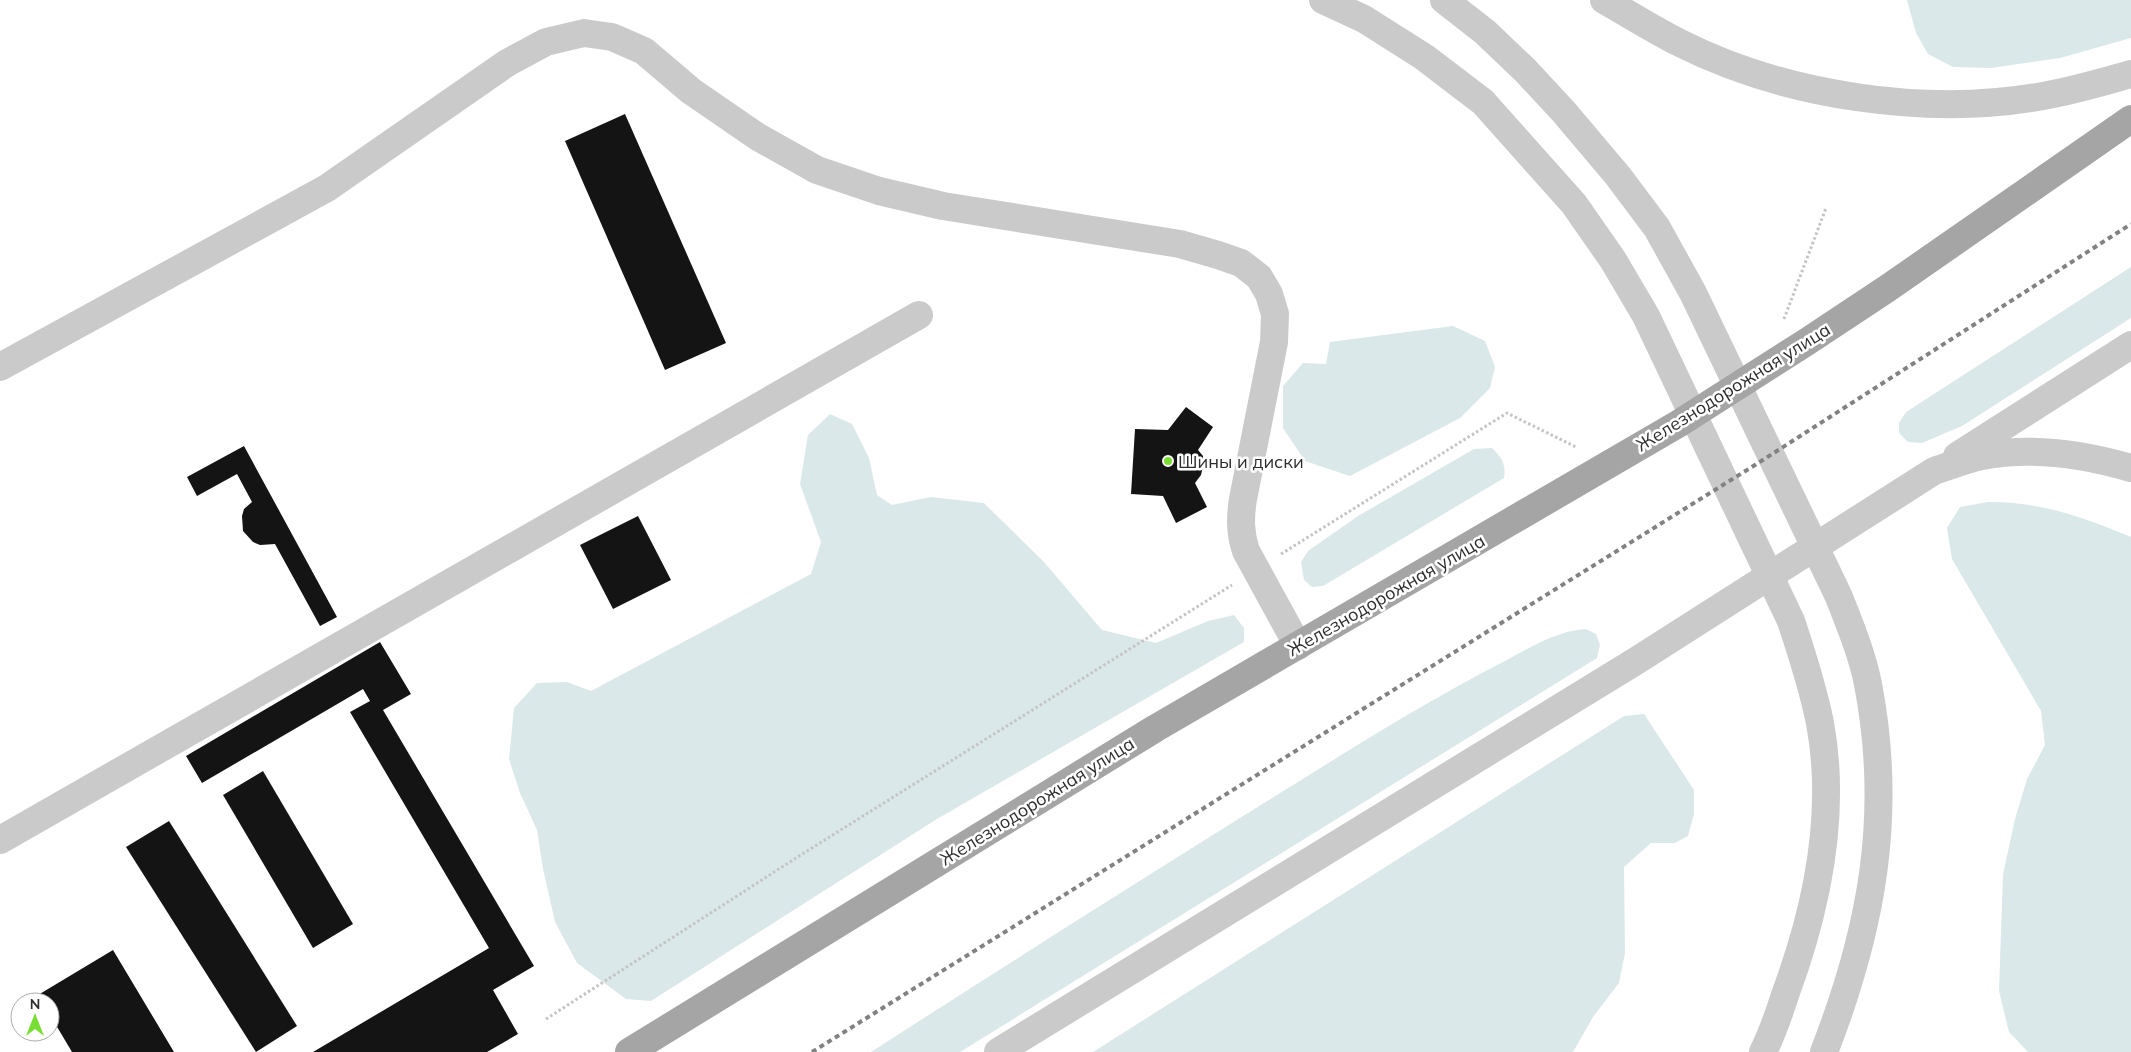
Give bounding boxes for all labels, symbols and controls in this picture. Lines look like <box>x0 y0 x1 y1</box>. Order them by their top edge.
street label: Железнодорожная улица <box>1632 318 1834 456</box>
place label: Шины и диски <box>1178 450 1304 473</box>
marker: Шины и диски <box>1162 455 1174 467</box>
street label: Железнодорожная улица <box>1283 529 1489 661</box>
street label: Железнодорожная улица <box>936 732 1138 870</box>
north arrow <box>10 992 60 1042</box>
text: N <box>30 995 40 1013</box>

